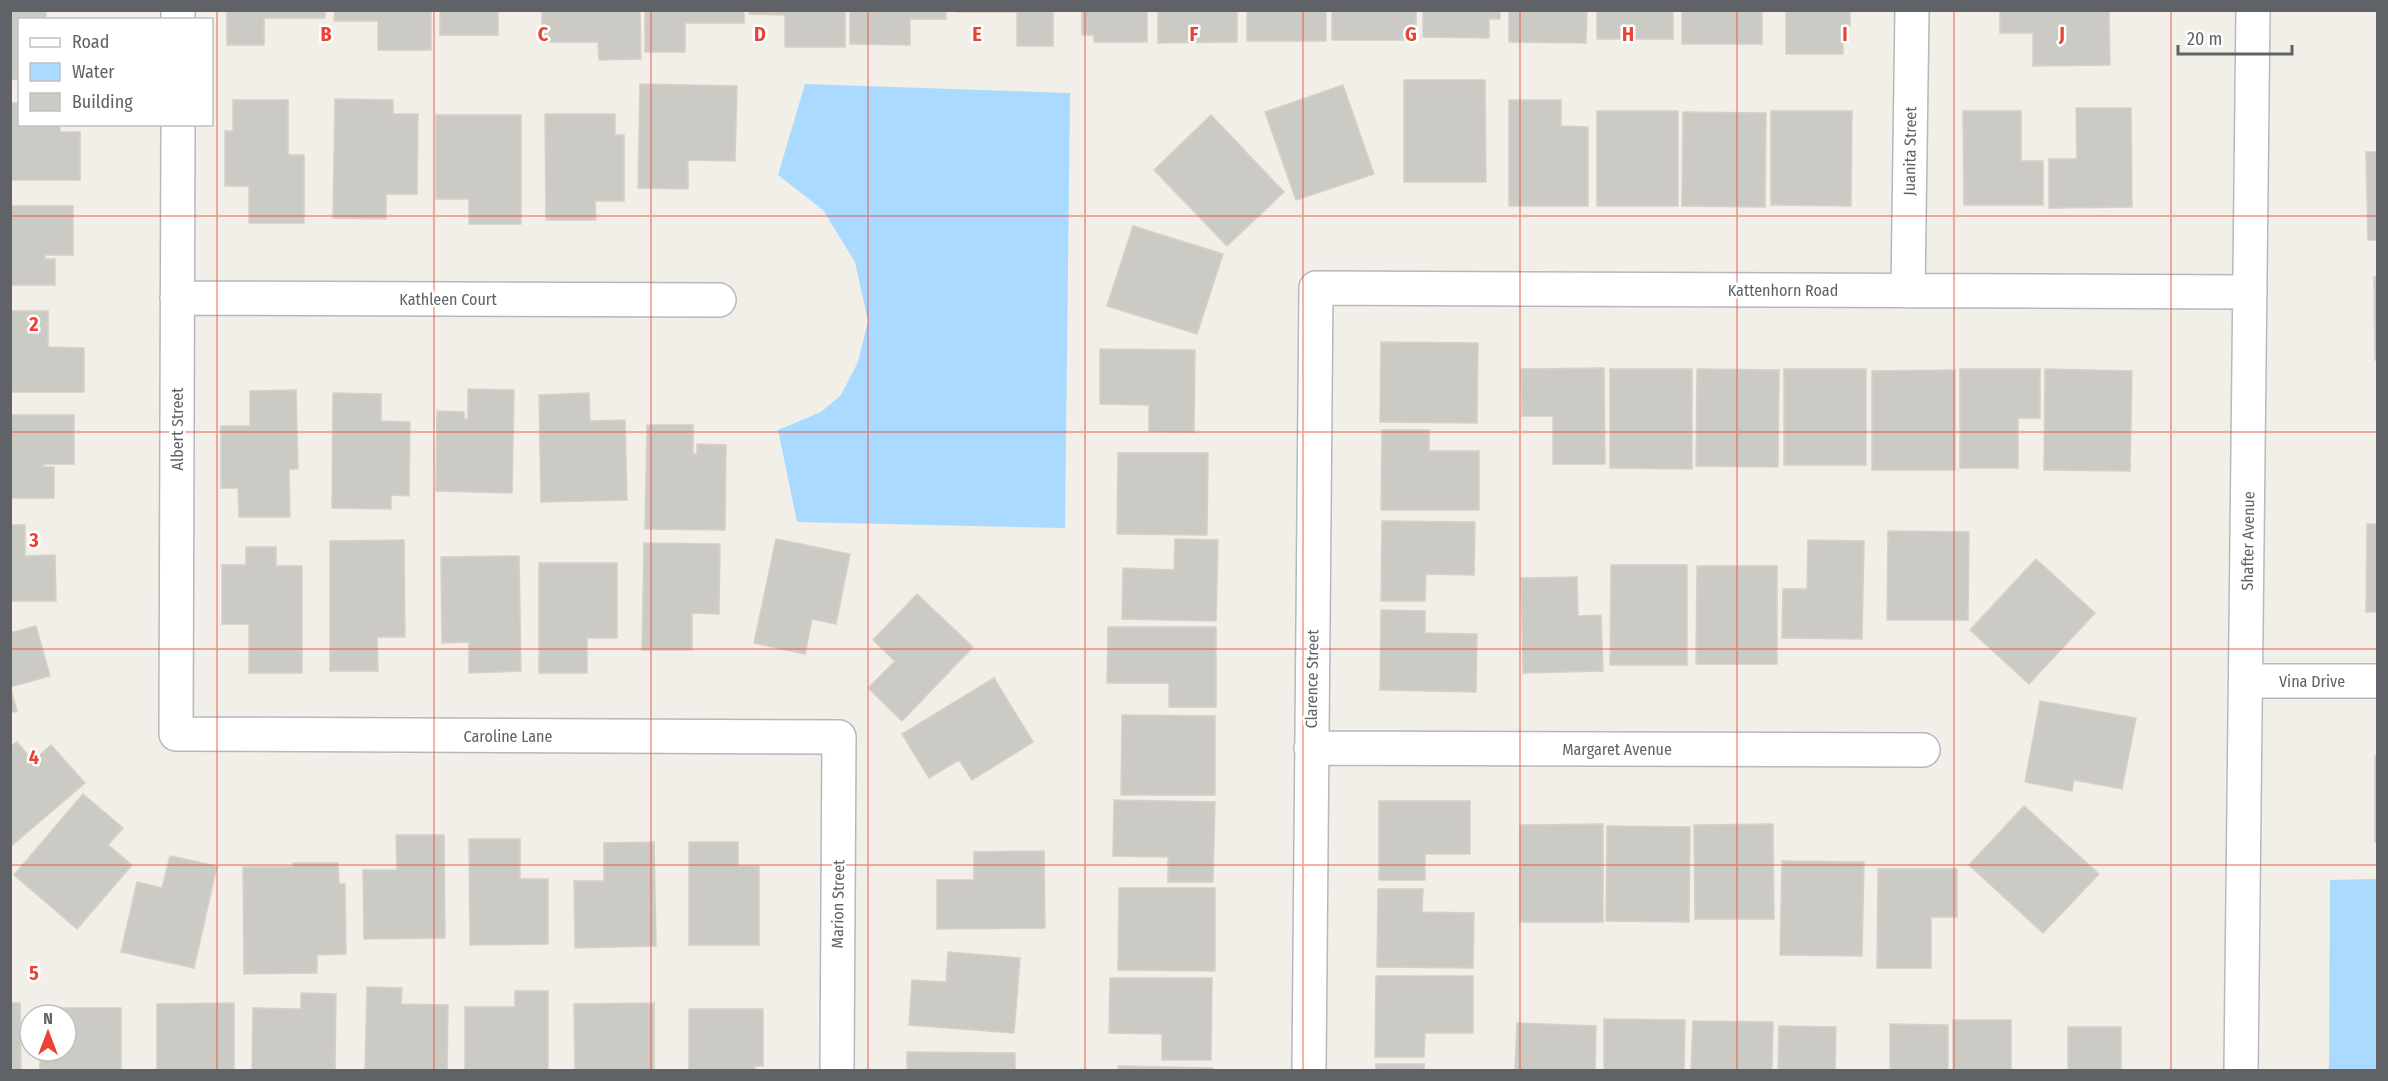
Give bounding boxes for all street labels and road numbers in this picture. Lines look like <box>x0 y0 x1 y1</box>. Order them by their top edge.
street label: Juanita Street <box>1900 106 1920 196</box>
street label: Kattenhorn Road <box>1728 281 1838 300</box>
street label: Kathleen Court <box>399 290 497 309</box>
street label: Albert Street <box>168 387 187 470</box>
street label: Shafter Avenue <box>2238 491 2258 591</box>
street label: Clarence Street <box>1302 629 1322 729</box>
street label: Vina Drive <box>2279 672 2345 691</box>
street label: Caroline Lane <box>464 727 553 746</box>
street label: Margaret Avenue <box>1562 740 1672 759</box>
street label: Marion Street <box>828 859 848 949</box>

